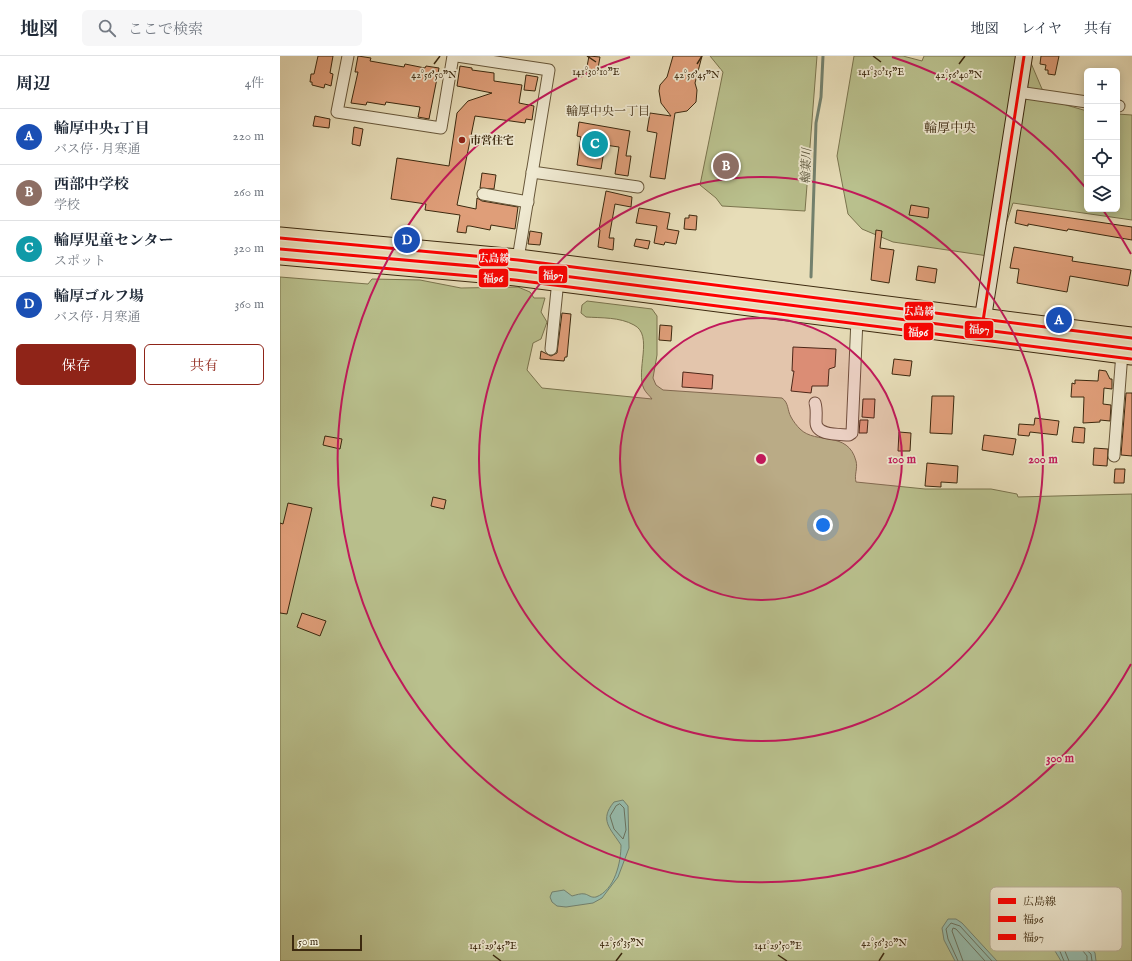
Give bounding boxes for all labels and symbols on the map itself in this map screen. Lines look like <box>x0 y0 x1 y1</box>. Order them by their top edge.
text: 141°30'10"E <box>572 66 620 79</box>
text: 141°30'15"E <box>858 66 904 79</box>
text: 42°56'50"N <box>411 69 457 82</box>
text: 42°56'45"N <box>674 69 720 82</box>
text: 42°56'40"N <box>936 69 983 82</box>
district label: 輪厚中央一丁目 <box>566 104 650 119</box>
district label: 輪厚中央 <box>924 120 976 137</box>
pin: C <box>582 129 608 159</box>
place label: 市営住宅 <box>470 134 514 148</box>
marker: 市営住宅 <box>457 135 467 145</box>
water label: 輪葉川 <box>798 146 815 184</box>
pin: B <box>713 151 739 181</box>
pin: D <box>394 225 420 255</box>
line badge: 広島線 <box>478 248 509 267</box>
text: 広島線 <box>478 252 511 266</box>
line badge: 福97 <box>538 265 568 284</box>
line badge: 福96 <box>478 268 509 288</box>
text: 福97 <box>543 269 563 283</box>
text: 福96 <box>483 272 505 286</box>
line badge: 広島線 <box>904 301 934 321</box>
text: 広島線 <box>903 305 936 319</box>
pin: A <box>1046 305 1072 335</box>
line badge: 福97 <box>964 320 994 339</box>
line badge: 福96 <box>903 322 934 341</box>
text: 福97 <box>969 323 989 337</box>
text: 福96 <box>908 326 930 340</box>
centre of rings <box>754 452 768 466</box>
text: 100 m <box>888 452 917 467</box>
text: 200 m <box>1028 452 1058 467</box>
your location <box>813 515 833 535</box>
text: 300 m <box>1046 751 1075 766</box>
legend <box>990 887 1122 951</box>
text: 広島線 <box>1023 895 1056 909</box>
text: 福96 <box>1023 913 1044 927</box>
text: 福97 <box>1023 931 1044 945</box>
scale bar <box>292 933 362 952</box>
text: 42°56'35"N <box>600 937 645 950</box>
text: 42°56'30"N <box>861 937 907 950</box>
text: 141°29'45"E <box>469 940 517 953</box>
text: 141°29'50"E <box>754 940 802 953</box>

